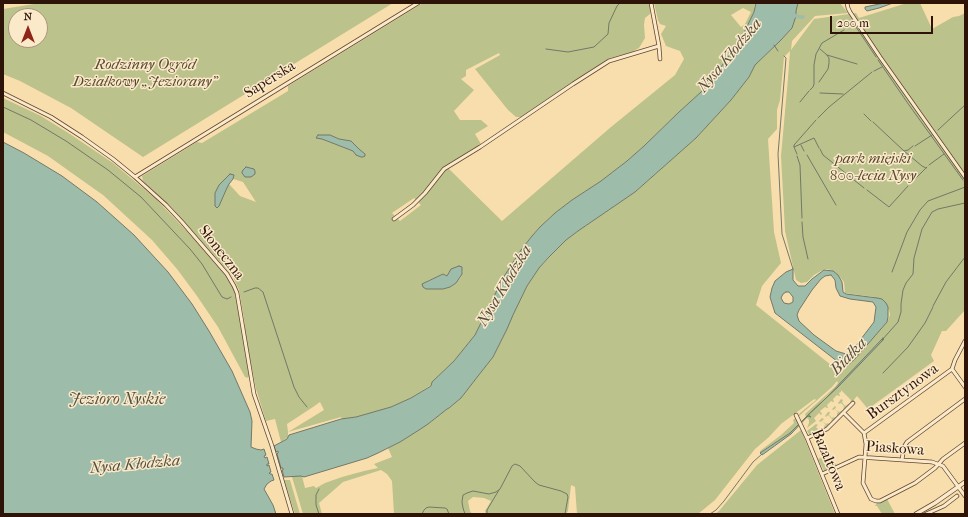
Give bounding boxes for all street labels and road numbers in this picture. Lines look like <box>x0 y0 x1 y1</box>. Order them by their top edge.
street label: Saperska <box>241 57 299 103</box>
street label: Słoneczna <box>194 222 248 284</box>
street label: Bursztynowa <box>864 360 942 424</box>
street label: Bazaltowa <box>807 427 849 493</box>
street label: Piaskowa <box>865 438 925 460</box>

